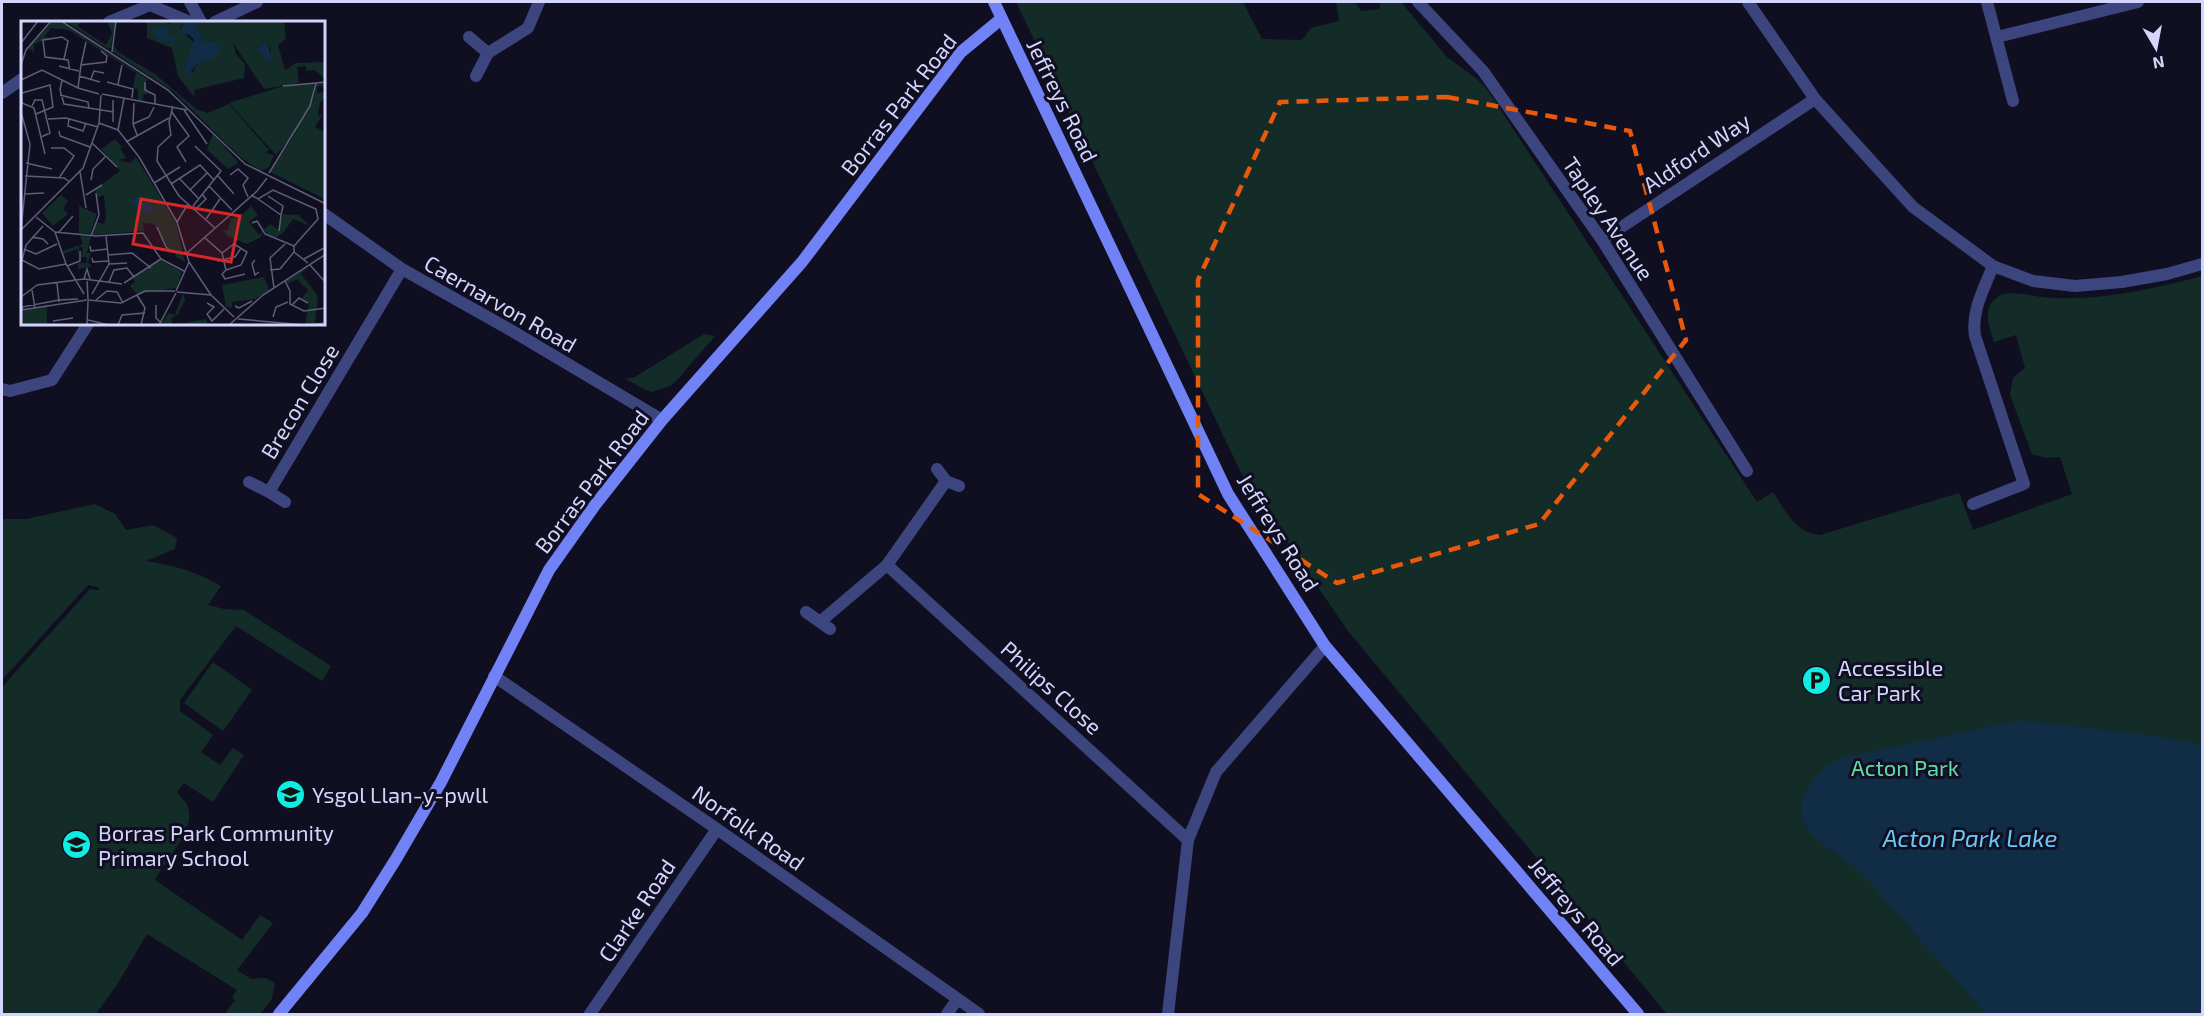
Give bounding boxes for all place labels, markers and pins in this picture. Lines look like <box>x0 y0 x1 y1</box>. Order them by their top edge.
place label: Accessible Car Park <box>1838 654 1943 705</box>
parking icon: Accessible Car Park <box>1801 664 1833 696</box>
school or university icon: Ysgol Llan-y-pwll <box>275 778 307 810</box>
place label: Ysgol Llan-y-pwll <box>312 781 489 807</box>
place label: Borras Park Community Primary School <box>98 819 334 870</box>
school or university icon: Borras Park Community Primary School <box>61 829 93 861</box>

